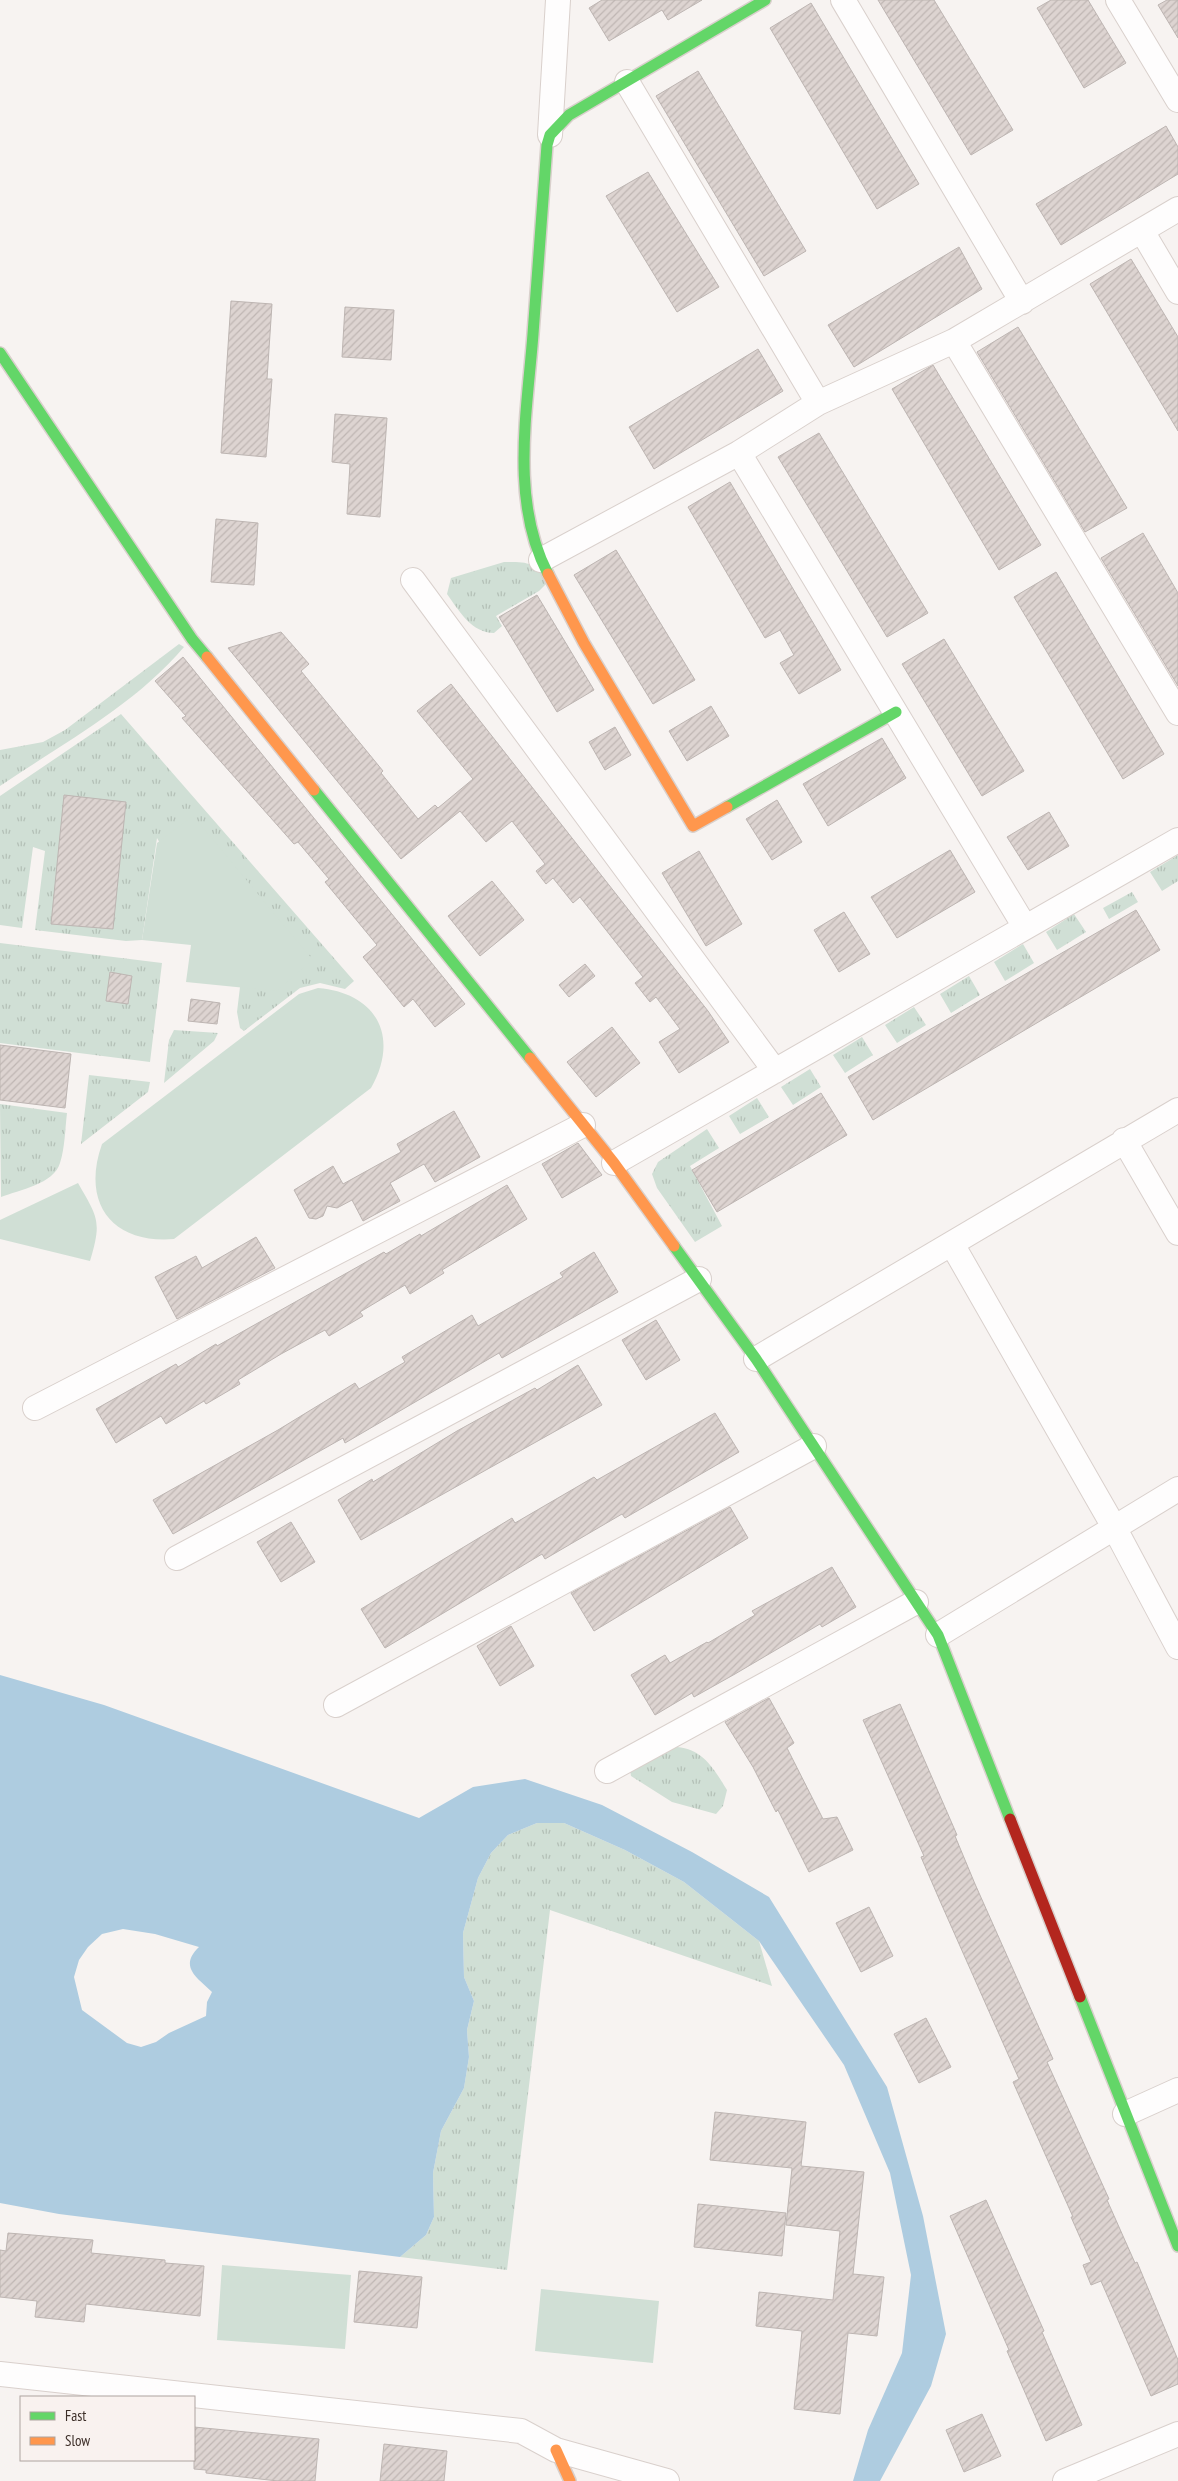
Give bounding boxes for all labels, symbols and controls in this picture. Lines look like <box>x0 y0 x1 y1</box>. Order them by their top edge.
legend <box>20 2396 195 2461</box>
text: Fast <box>65 2406 86 2425</box>
text: Slow <box>65 2431 90 2450</box>

